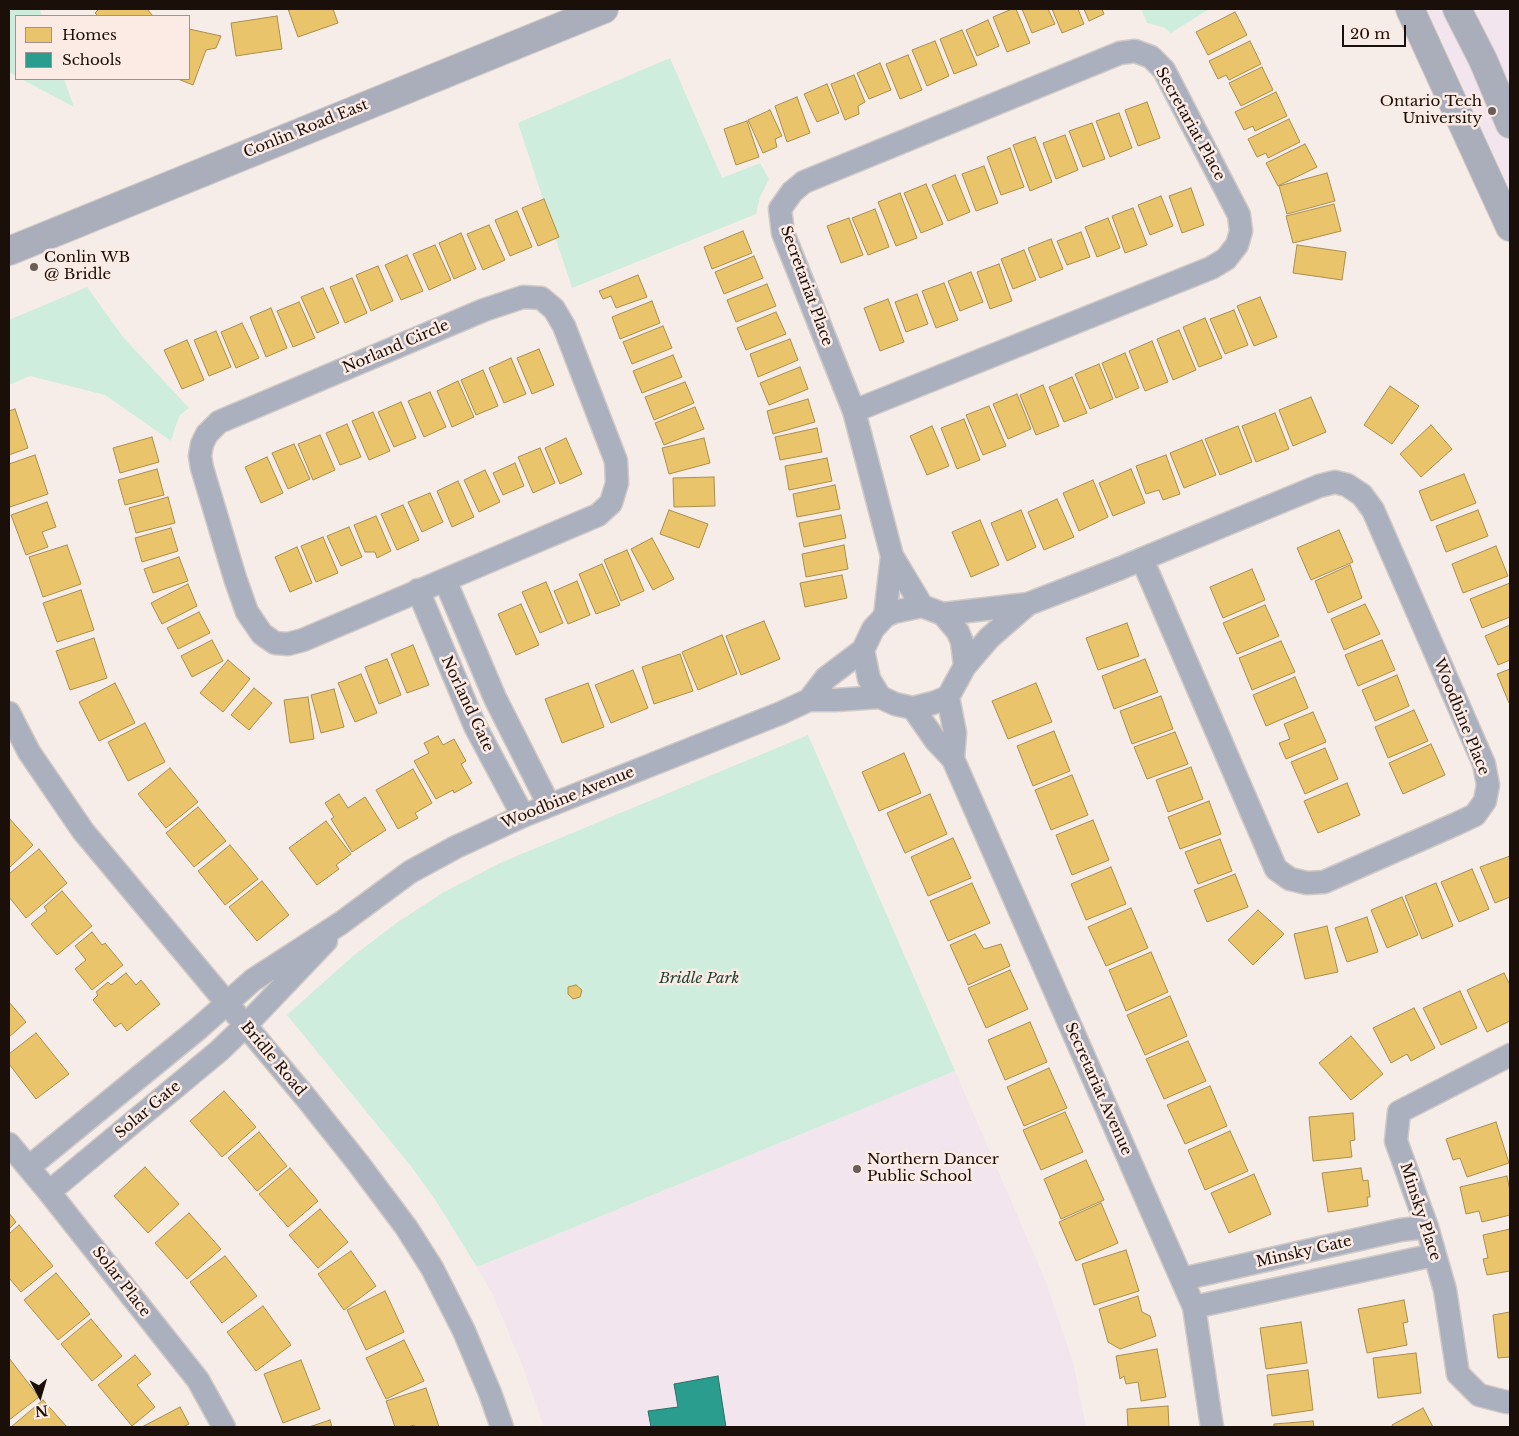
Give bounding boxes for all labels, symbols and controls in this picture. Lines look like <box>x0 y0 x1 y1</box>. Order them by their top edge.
legend <box>15 15 190 80</box>
scale bar <box>1344 15 1408 47</box>
text: 20 m <box>1350 24 1390 43</box>
text: Homes <box>62 25 117 44</box>
text: Schools <box>62 50 121 69</box>
street label: Secretariat Place <box>1151 64 1229 184</box>
place label: Ontario Tech University <box>1380 93 1482 128</box>
street label: Conlin Road East <box>241 96 371 162</box>
marker: Ontario Tech University <box>1486 105 1498 117</box>
street label: Secretariat Place <box>776 223 836 349</box>
place label: Conlin WB @ Bridle <box>44 249 130 284</box>
marker: Conlin WB @ Bridle <box>28 261 40 273</box>
street label: Norland Circle <box>340 317 452 377</box>
street label: Norland Gate <box>437 653 497 755</box>
street label: Woodbine Place <box>1429 656 1493 778</box>
street label: Woodbine Avenue <box>499 763 637 833</box>
park label: Bridle Park <box>659 970 739 988</box>
street label: Bridle Road <box>237 1018 309 1100</box>
street label: Secretariat Avenue <box>1061 1020 1135 1158</box>
street label: Solar Gate <box>112 1077 184 1143</box>
place label: Northern Dancer Public School <box>867 1151 999 1186</box>
street label: Minsky Place <box>1396 1161 1444 1263</box>
marker: Northern Dancer Public School <box>851 1163 863 1175</box>
street label: Minsky Gate <box>1255 1232 1353 1272</box>
street label: Solar Place <box>88 1243 154 1321</box>
north arrow <box>15 1371 65 1421</box>
text: N <box>34 1401 49 1421</box>

